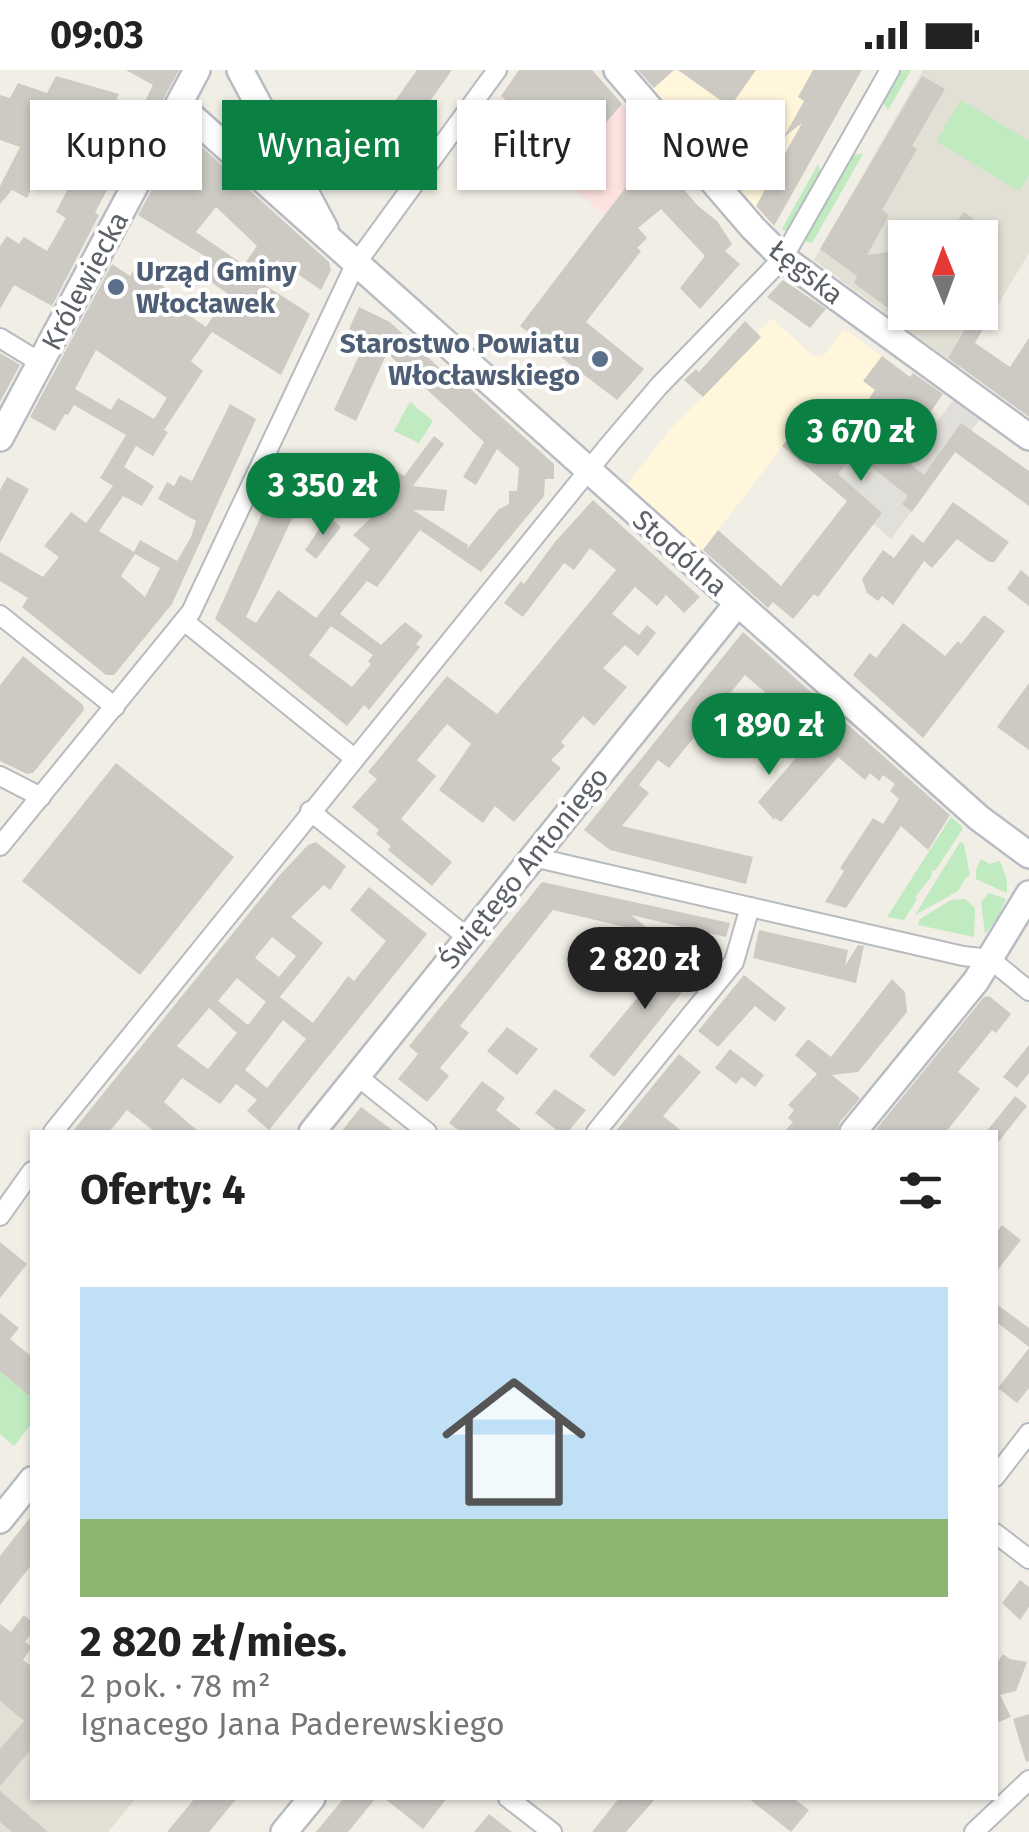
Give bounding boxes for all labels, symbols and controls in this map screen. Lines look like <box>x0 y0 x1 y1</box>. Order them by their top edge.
text: 09:03 <box>50 12 144 58</box>
chip: Kupno <box>30 100 202 190</box>
chip: Wynajem <box>222 100 437 190</box>
chip: Filtry <box>457 100 606 190</box>
chip: Nowe <box>626 100 785 190</box>
street label: Królewiecka <box>35 206 135 356</box>
north arrow <box>888 220 998 330</box>
map controls <box>888 220 998 330</box>
street label: Łęgska <box>762 233 850 311</box>
place label: Urząd Gminy Włocławek <box>136 255 297 320</box>
marker: Urząd Gminy Włocławek <box>105 276 127 298</box>
place label: Starostwo Powiatu Włocławskiego <box>340 327 580 392</box>
marker: Starostwo Powiatu Włocławskiego <box>589 348 611 370</box>
pin: 3 670 zł <box>758 399 964 484</box>
text: 3 670 zł <box>807 412 915 450</box>
pin: 3 350 zł <box>220 453 426 538</box>
text: 3 350 zł <box>268 466 378 504</box>
street label: Stodólna <box>626 503 734 603</box>
pin: 1 890 zł <box>666 693 872 778</box>
text: 1 890 zł <box>714 706 824 744</box>
street label: Świętego Antoniego <box>433 761 615 975</box>
pin: 2 820 zł <box>542 927 748 1012</box>
text: 2 820 zł <box>590 940 700 978</box>
icon: filters <box>893 1163 948 1218</box>
text: Oferty: 4 <box>80 1165 245 1215</box>
icon: home <box>424 1352 604 1532</box>
text: 2 820 zł/mies. <box>80 1617 347 1667</box>
text: 2 pok. · 78 m² <box>80 1667 271 1705</box>
text: Ignacego Jana Paderewskiego <box>80 1705 505 1743</box>

